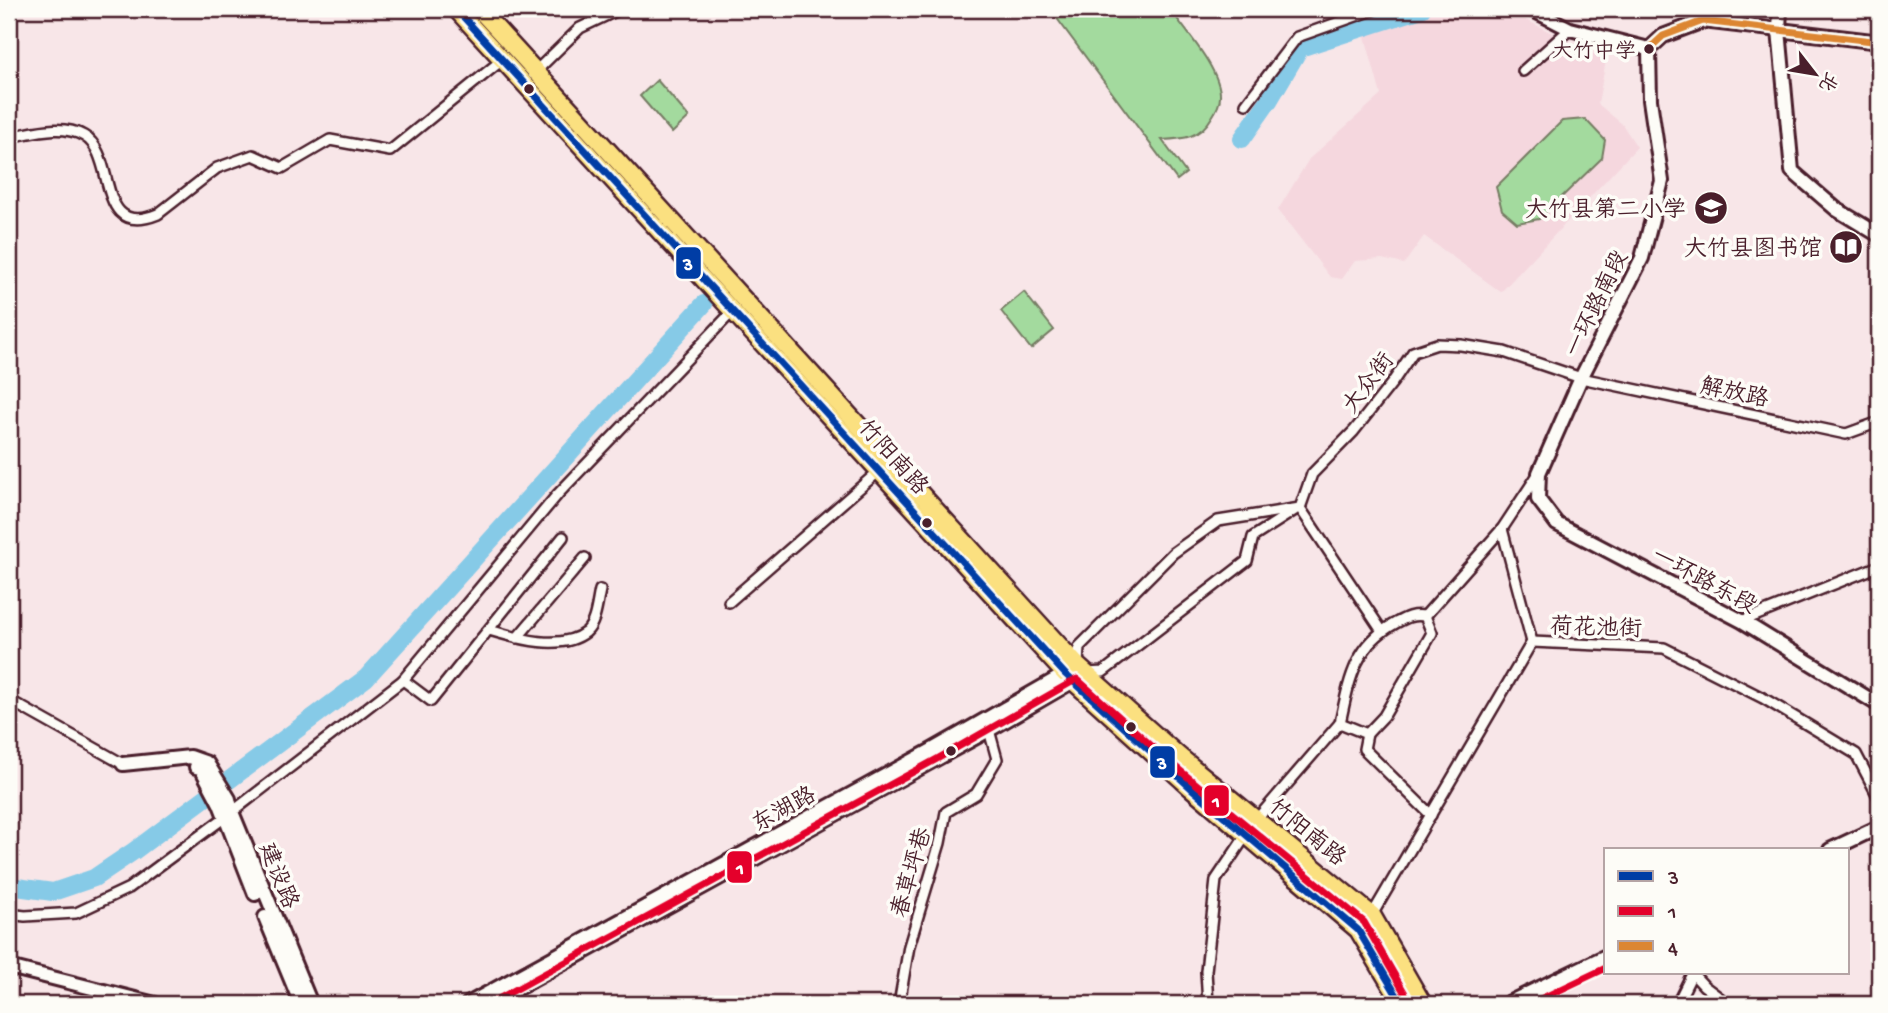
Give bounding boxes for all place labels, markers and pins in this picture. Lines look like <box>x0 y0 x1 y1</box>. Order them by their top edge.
place label: 大竹中学 <box>1552 39 1636 66</box>
marker: 大竹中学 <box>1642 42 1656 56</box>
unlabelled marker <box>522 82 536 96</box>
school or university icon: 大竹县第二小学 <box>1692 189 1730 227</box>
place label: 大竹县第二小学 <box>1525 197 1686 225</box>
library icon: 大竹县图书馆 <box>1827 228 1865 266</box>
place label: 大竹县图书馆 <box>1684 236 1822 264</box>
unlabelled marker <box>920 516 934 530</box>
unlabelled marker <box>1124 720 1138 734</box>
unlabelled marker <box>944 744 958 758</box>

